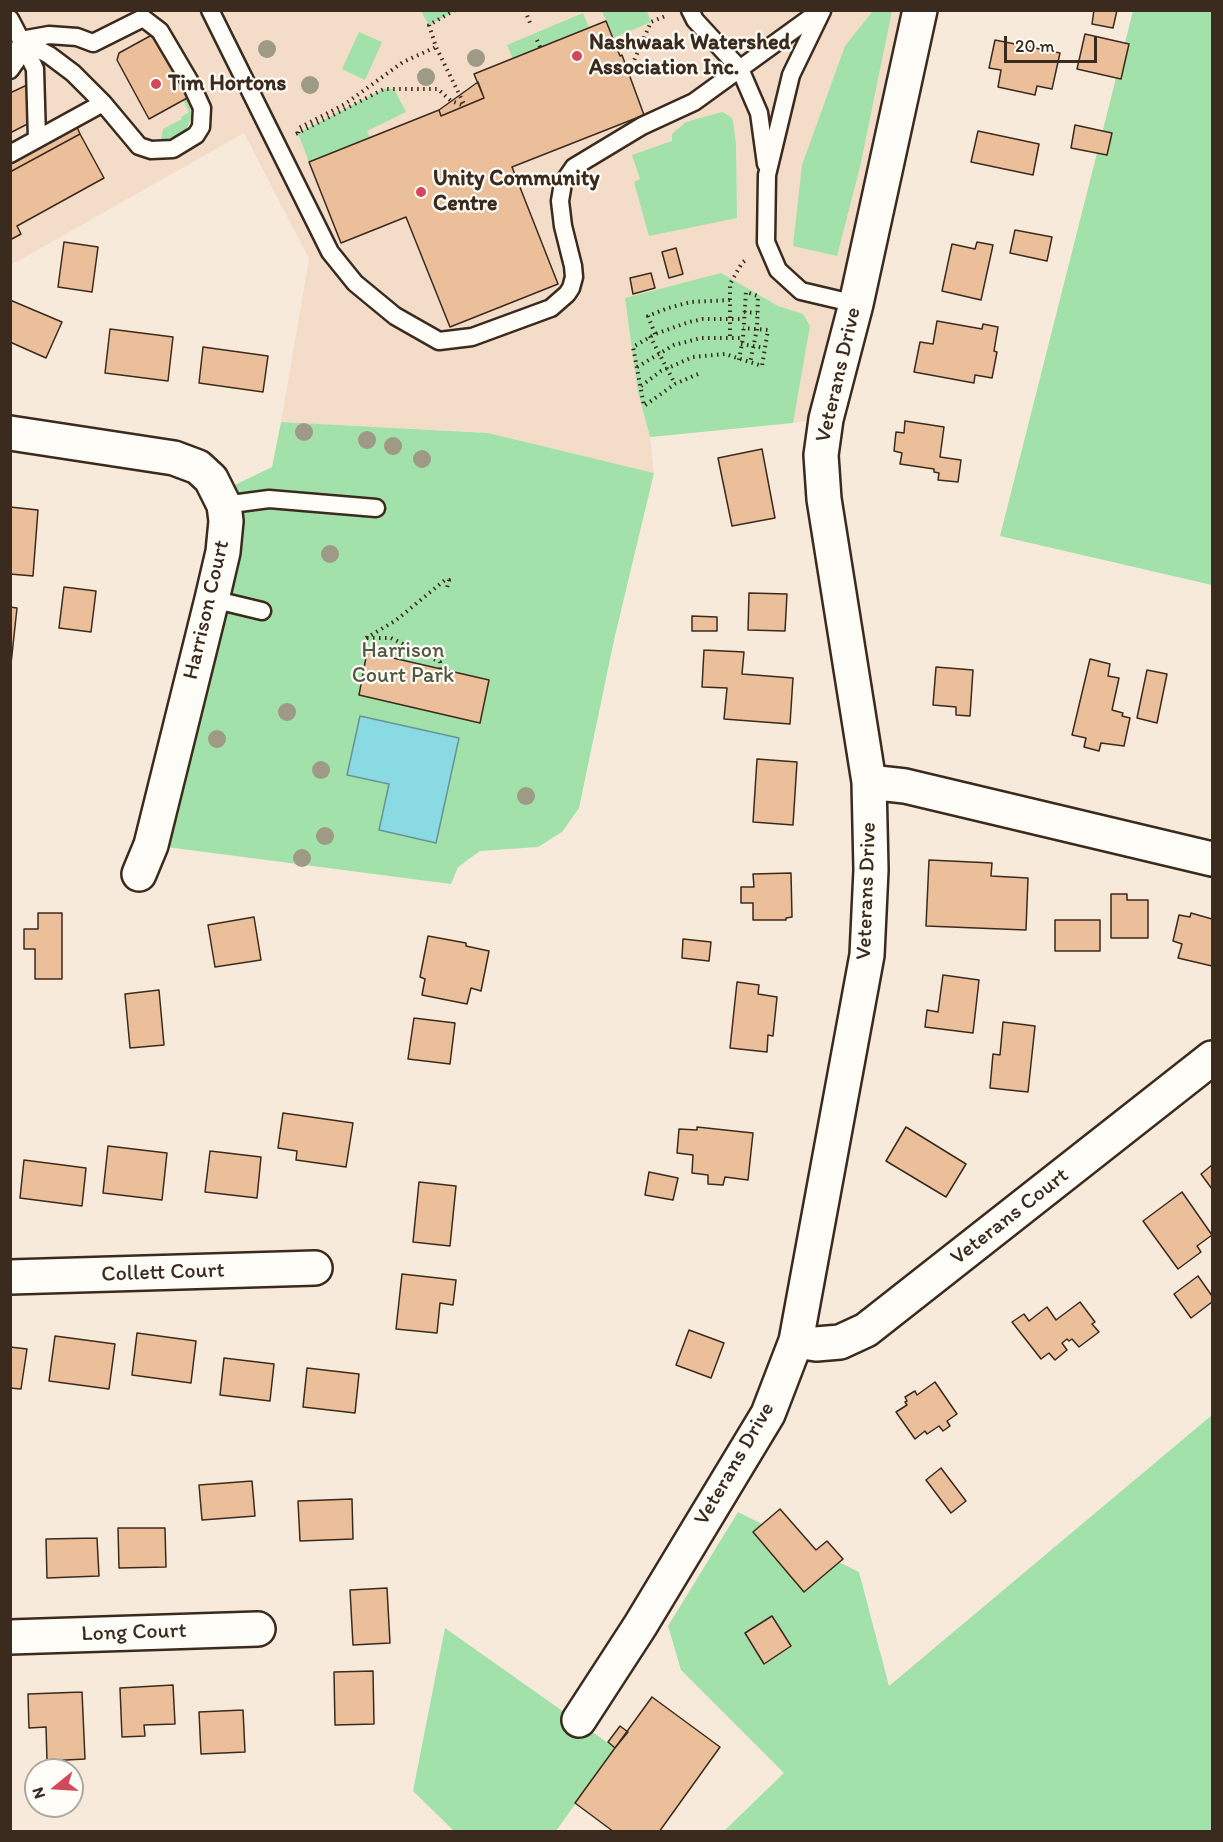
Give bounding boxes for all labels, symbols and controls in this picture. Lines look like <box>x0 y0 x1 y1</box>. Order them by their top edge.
scale bar <box>1007 24 1100 62</box>
place label: Nashwaak Watershed Association Inc. <box>589 30 790 82</box>
text: 20 m <box>1015 35 1055 57</box>
marker: Nashwaak Watershed Association Inc. <box>570 49 584 63</box>
place label: Tim Hortons <box>168 71 286 97</box>
marker: Tim Hortons <box>149 77 163 91</box>
place label: Unity Community Centre <box>433 166 600 218</box>
marker: Unity Community Centre <box>414 185 428 199</box>
street label: Veterans Drive <box>811 305 867 445</box>
street label: Harrison Court <box>178 538 236 682</box>
park label: Harrison Court Park <box>352 638 454 690</box>
street label: Veterans Drive <box>851 822 883 960</box>
street label: Veterans Court <box>946 1163 1074 1271</box>
street label: Collett Court <box>101 1258 225 1288</box>
street label: Veterans Drive <box>689 1398 781 1530</box>
street label: Long Court <box>81 1618 187 1648</box>
north arrow <box>24 1758 84 1818</box>
text: N <box>28 1785 49 1801</box>

